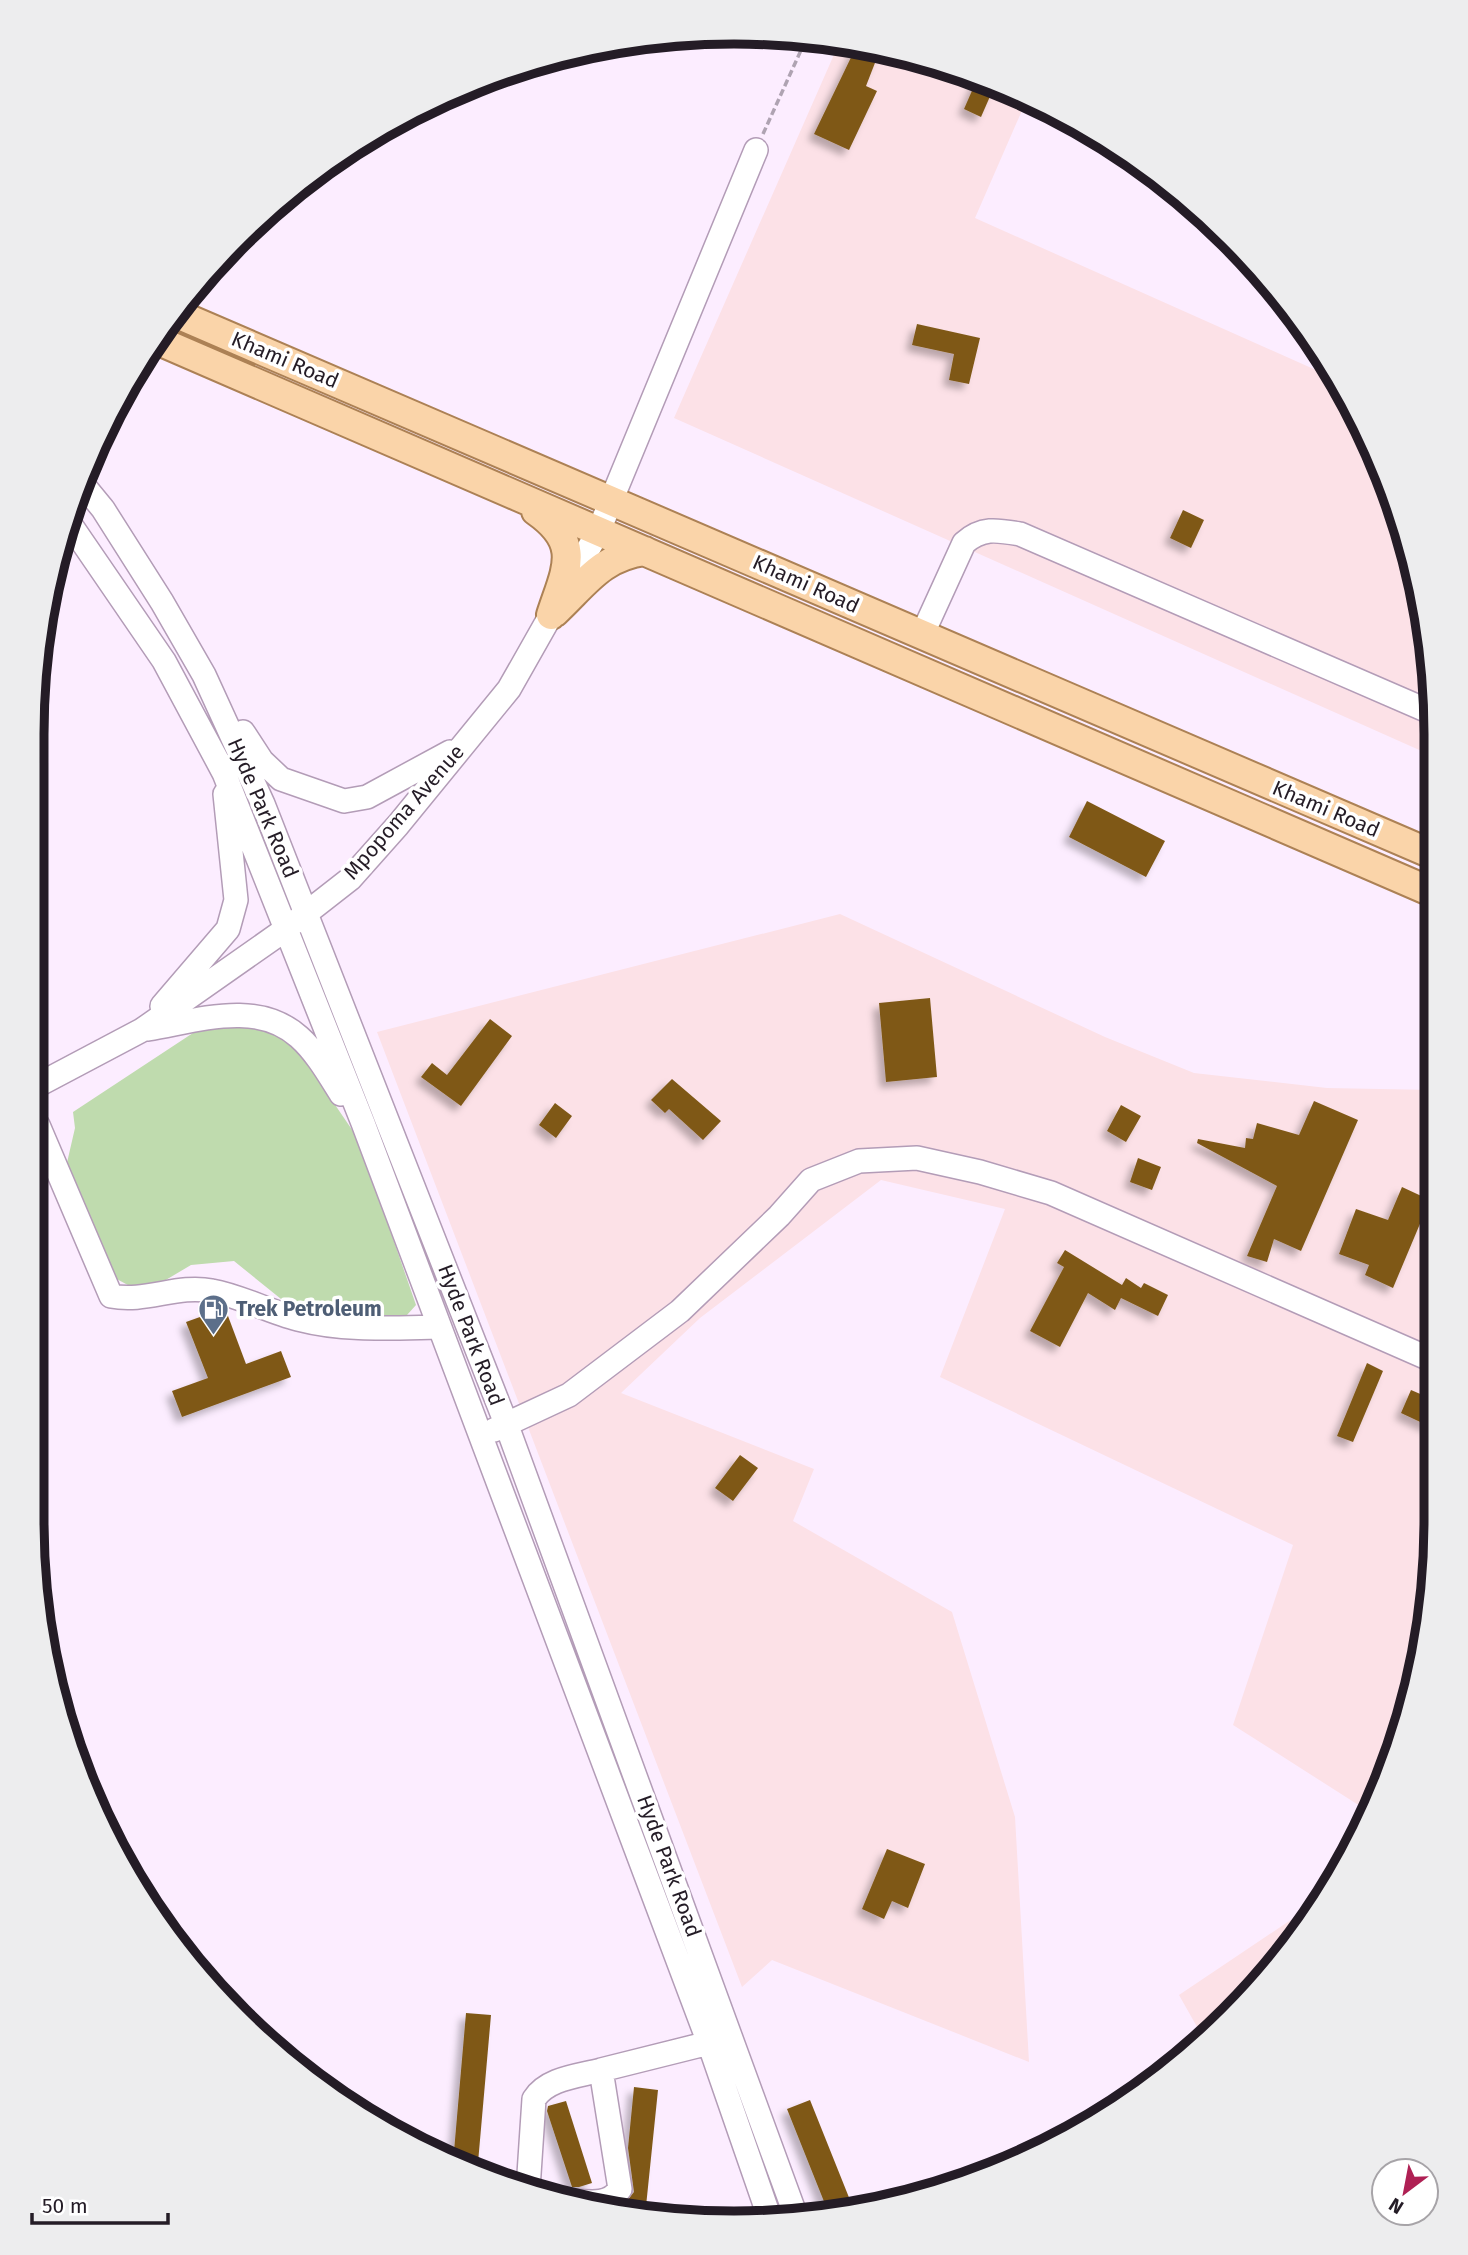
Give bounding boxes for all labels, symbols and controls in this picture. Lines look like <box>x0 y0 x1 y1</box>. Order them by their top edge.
street label: Khami Road <box>227 326 343 394</box>
street label: Khami Road <box>749 549 863 619</box>
street label: Hyde Park Road <box>222 734 304 882</box>
street label: Mpopoma Avenue <box>338 739 470 885</box>
street label: Khami Road <box>1268 775 1384 843</box>
street label: Hyde Park Road <box>432 1261 510 1409</box>
fuel station icon: Trek Petroleum <box>196 1292 230 1336</box>
place label: Trek Petroleum <box>236 1296 382 1322</box>
street label: Hyde Park Road <box>631 1791 707 1941</box>
north arrow <box>1370 2157 1440 2227</box>
scale bar <box>32 2182 168 2226</box>
text: 50 m <box>42 2193 88 2219</box>
text: N <box>1385 2193 1408 2219</box>

